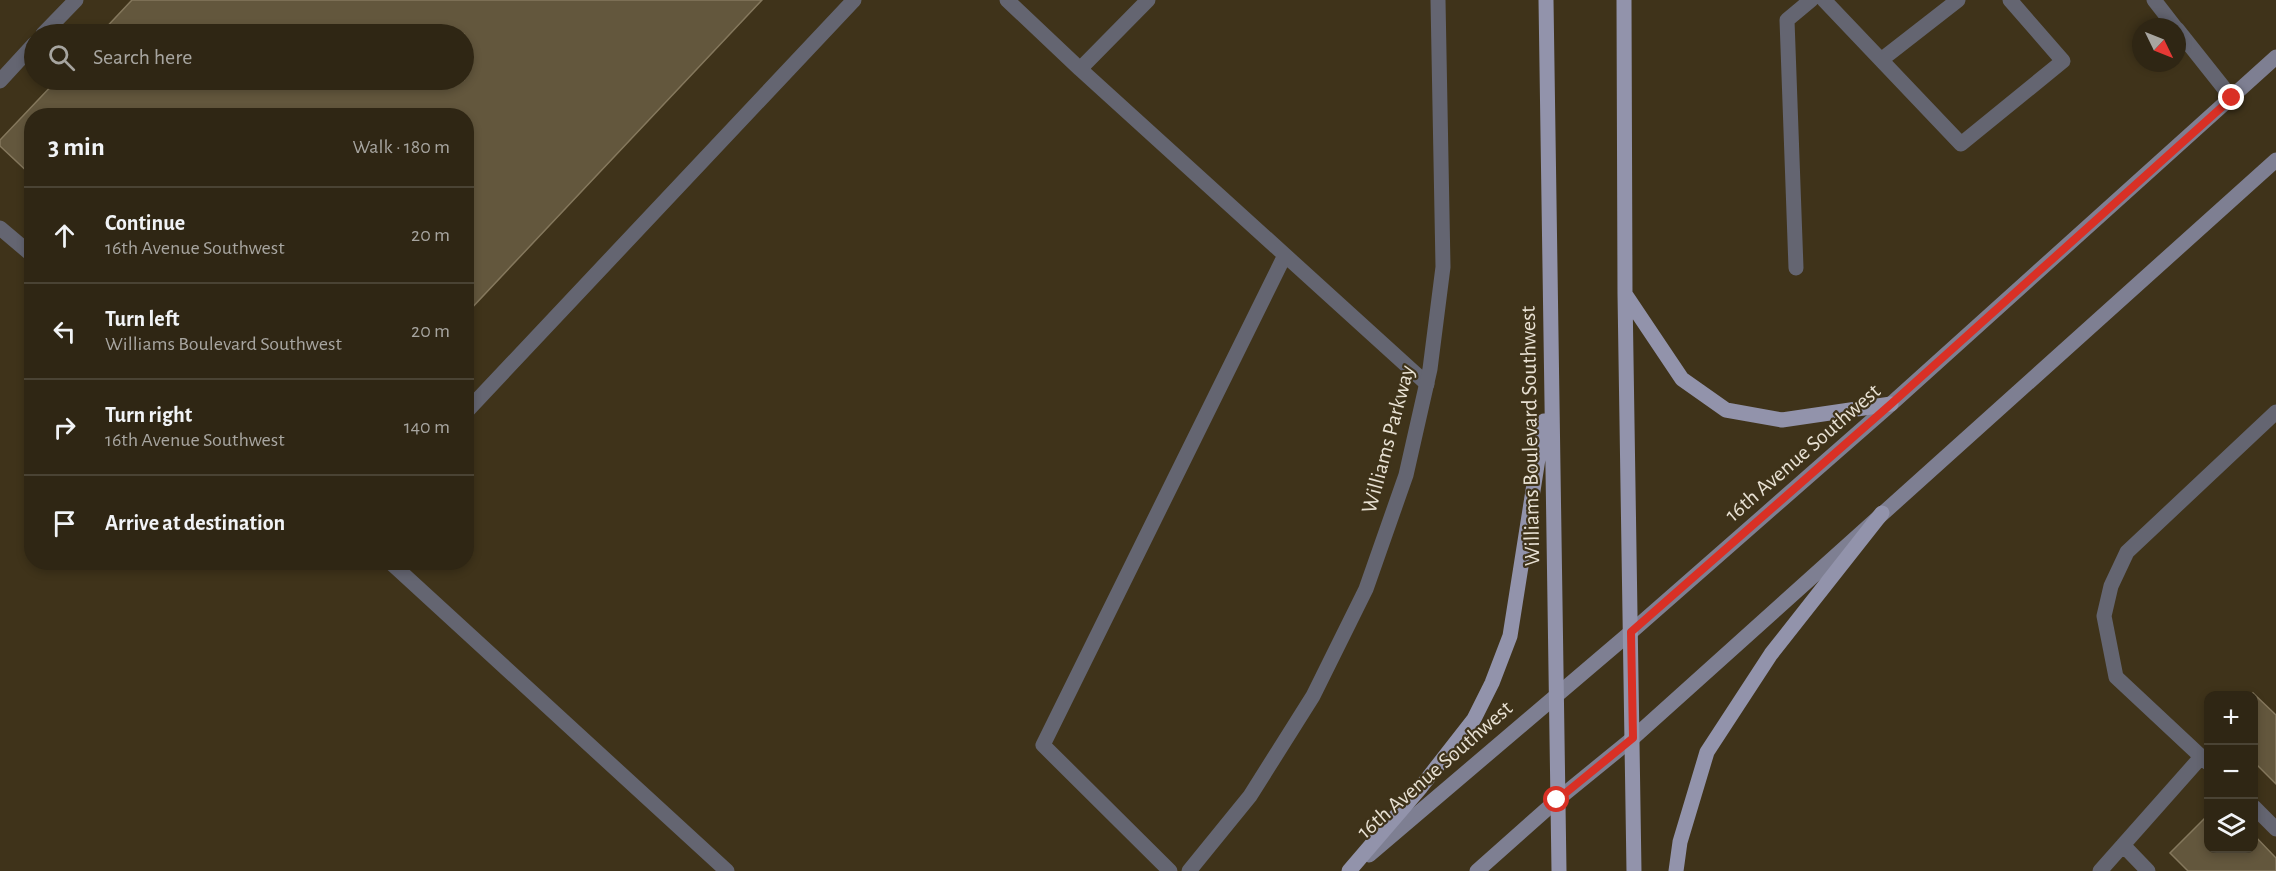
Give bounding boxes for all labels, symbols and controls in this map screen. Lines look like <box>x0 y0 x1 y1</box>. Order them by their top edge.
north arrow <box>2132 18 2186 72</box>
search box <box>24 24 474 90</box>
icon: search <box>45 41 78 74</box>
text: Search here <box>93 46 192 68</box>
route end <box>2218 84 2244 110</box>
text: 3 min <box>48 134 105 160</box>
text: Walk · 180 m <box>353 137 450 157</box>
text: Continue <box>105 212 185 234</box>
icon: ahead <box>48 219 81 252</box>
text: 20 m <box>411 225 450 245</box>
text: 16th Avenue Southwest <box>105 238 285 258</box>
street label: Williams Boulevard Southwest <box>1517 306 1543 566</box>
text: Turn left <box>105 308 179 330</box>
icon: left <box>48 315 81 348</box>
text: 20 m <box>411 321 450 341</box>
text: Williams Boulevard Southwest <box>105 334 342 354</box>
street label: Williams Parkway <box>1358 362 1418 516</box>
street label: 16th Avenue Southwest <box>1721 380 1884 526</box>
text: Turn right <box>105 404 192 426</box>
icon: right <box>48 411 81 444</box>
text: 140 m <box>404 417 450 437</box>
text: 16th Avenue Southwest <box>105 430 285 450</box>
icon: arrive <box>48 507 81 540</box>
text: Arrive at destination <box>105 512 285 534</box>
map controls <box>2204 691 2258 853</box>
button: + <box>2204 691 2258 745</box>
street label: 16th Avenue Southwest <box>1353 697 1516 843</box>
button: − <box>2204 745 2258 799</box>
route start <box>1543 786 1569 812</box>
button: layers <box>2204 799 2258 853</box>

